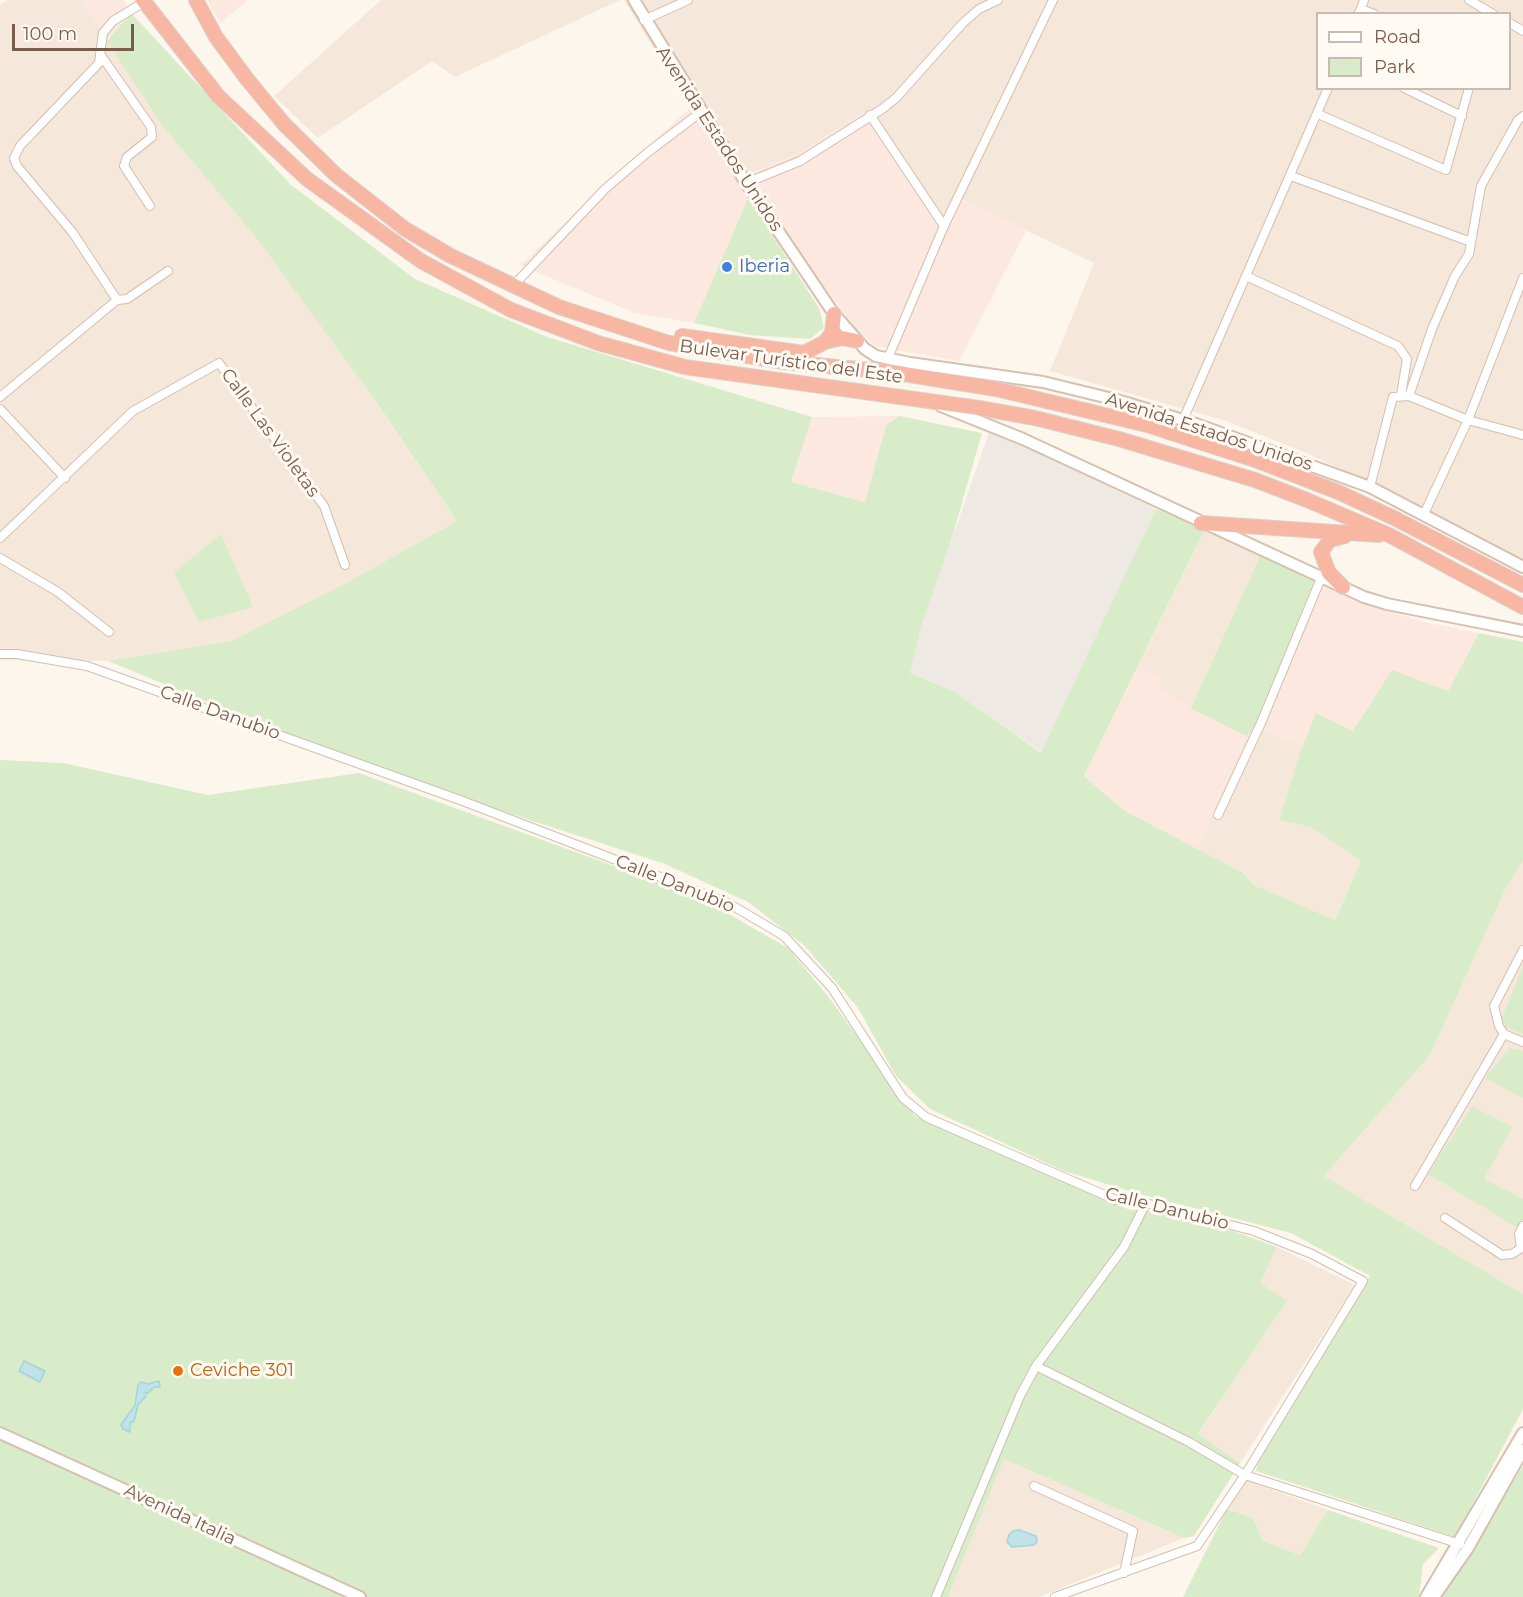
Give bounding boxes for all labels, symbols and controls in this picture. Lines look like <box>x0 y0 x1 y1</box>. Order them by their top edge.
scale bar <box>15 12 136 50</box>
legend <box>1316 12 1511 90</box>
text: 100 m <box>23 23 77 45</box>
text: Road <box>1374 26 1421 48</box>
street label: Avenida Estados Unidos <box>651 42 787 236</box>
text: Park <box>1374 56 1415 78</box>
place label: Iberia <box>739 256 790 278</box>
marker: Iberia <box>720 260 734 274</box>
street label: Bulevar Turístico del Este <box>678 336 904 388</box>
street label: Calle Las Violetas <box>216 364 324 502</box>
street label: Avenida Estados Unidos <box>1103 388 1315 476</box>
street label: Calle Danubio <box>157 681 283 745</box>
street label: Calle Danubio <box>612 850 738 918</box>
street label: Calle Danubio <box>1103 1183 1231 1235</box>
place label: Ceviche 301 <box>190 1360 294 1382</box>
marker: Ceviche 301 <box>171 1364 185 1378</box>
street label: Avenida Italia <box>121 1480 239 1550</box>

